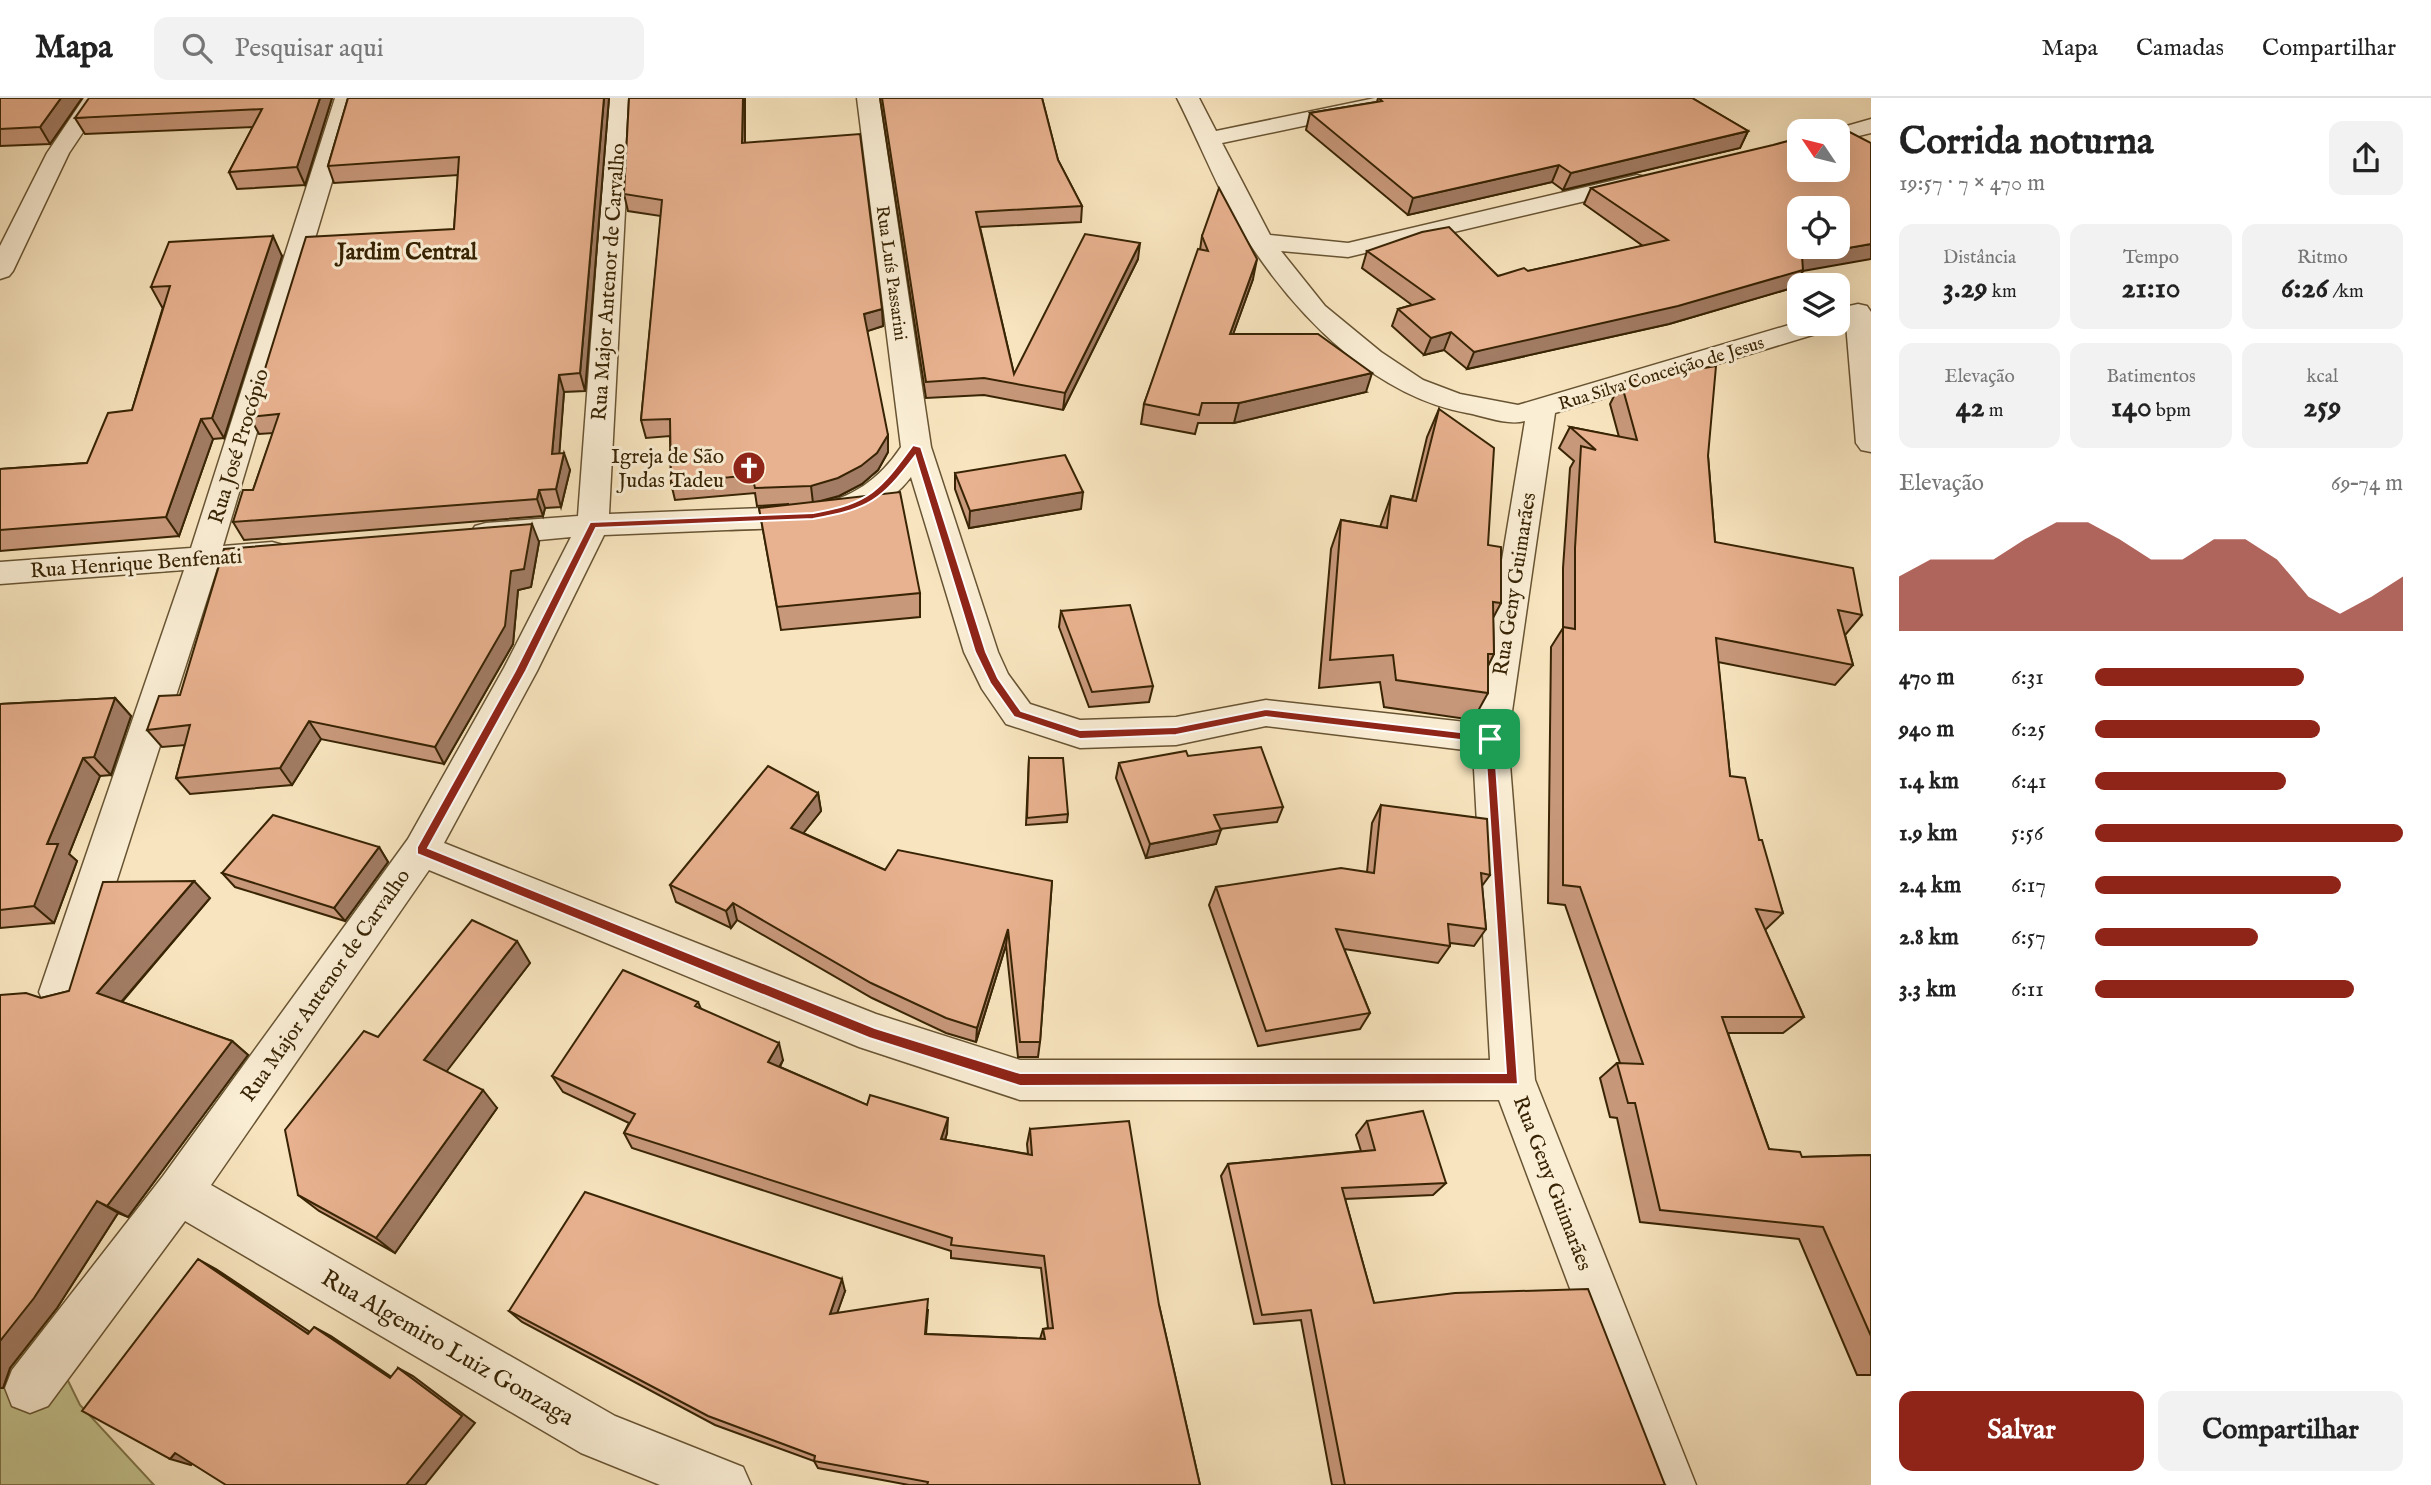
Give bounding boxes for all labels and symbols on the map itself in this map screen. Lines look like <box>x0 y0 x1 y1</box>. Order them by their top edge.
north arrow <box>1787 119 1850 182</box>
street label: Rua Major Antenor de Carvalho <box>586 142 633 422</box>
street label: Rua Luís Passarini <box>870 204 911 342</box>
district label: Jardim Central <box>334 238 478 267</box>
street label: Rua Silva Conceição de Jesus <box>1556 332 1767 417</box>
street label: Rua José Procópio <box>203 366 276 527</box>
place label: Igreja de São Judas Tadeu <box>611 444 724 495</box>
church icon: Igreja de São Judas Tadeu <box>730 449 768 487</box>
street label: Rua Geny Guimarães <box>1488 491 1543 678</box>
street label: Rua Henrique Benfenati <box>29 544 243 585</box>
pin <box>1460 709 1520 769</box>
street label: Rua Major Antenor de Carvalho <box>235 864 417 1108</box>
street label: Rua Geny Guimarães <box>1506 1092 1597 1275</box>
street label: Rua Algemiro Luiz Gonzaga <box>315 1263 580 1434</box>

